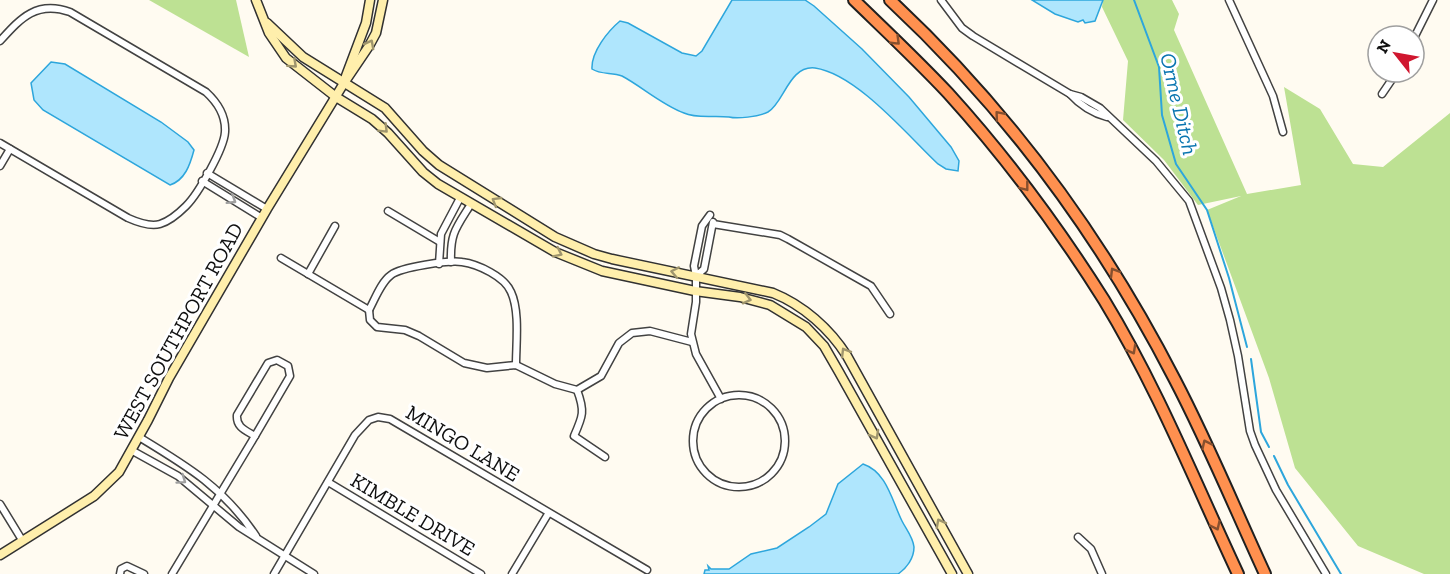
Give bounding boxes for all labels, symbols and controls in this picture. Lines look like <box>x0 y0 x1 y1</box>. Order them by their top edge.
north arrow <box>1366 24 1426 84</box>
one-way arrow <box>889 33 900 44</box>
text: N <box>1372 36 1395 57</box>
one-way arrow <box>363 40 374 50</box>
water label: Orme Ditch <box>1154 50 1204 158</box>
one-way arrow <box>286 57 297 68</box>
one-way arrow <box>996 111 1007 122</box>
one-way arrow <box>376 122 387 133</box>
one-way arrow <box>1017 180 1028 191</box>
one-way arrow <box>226 192 236 204</box>
one-way arrow <box>492 196 502 208</box>
street label: WEST SOUTHPORT ROAD <box>108 218 248 444</box>
one-way arrow <box>552 246 563 257</box>
one-way arrow <box>670 266 680 279</box>
one-way arrow <box>1109 268 1121 278</box>
one-way arrow <box>741 292 752 304</box>
one-way arrow <box>1125 344 1136 354</box>
one-way arrow <box>840 348 852 358</box>
street label: MINGO LANE <box>402 399 524 487</box>
one-way arrow <box>868 429 879 439</box>
one-way arrow <box>1201 440 1213 451</box>
street label: KIMBLE DRIVE <box>346 467 480 561</box>
one-way arrow <box>175 473 186 484</box>
one-way arrow <box>936 518 947 529</box>
one-way arrow <box>1208 519 1220 530</box>

